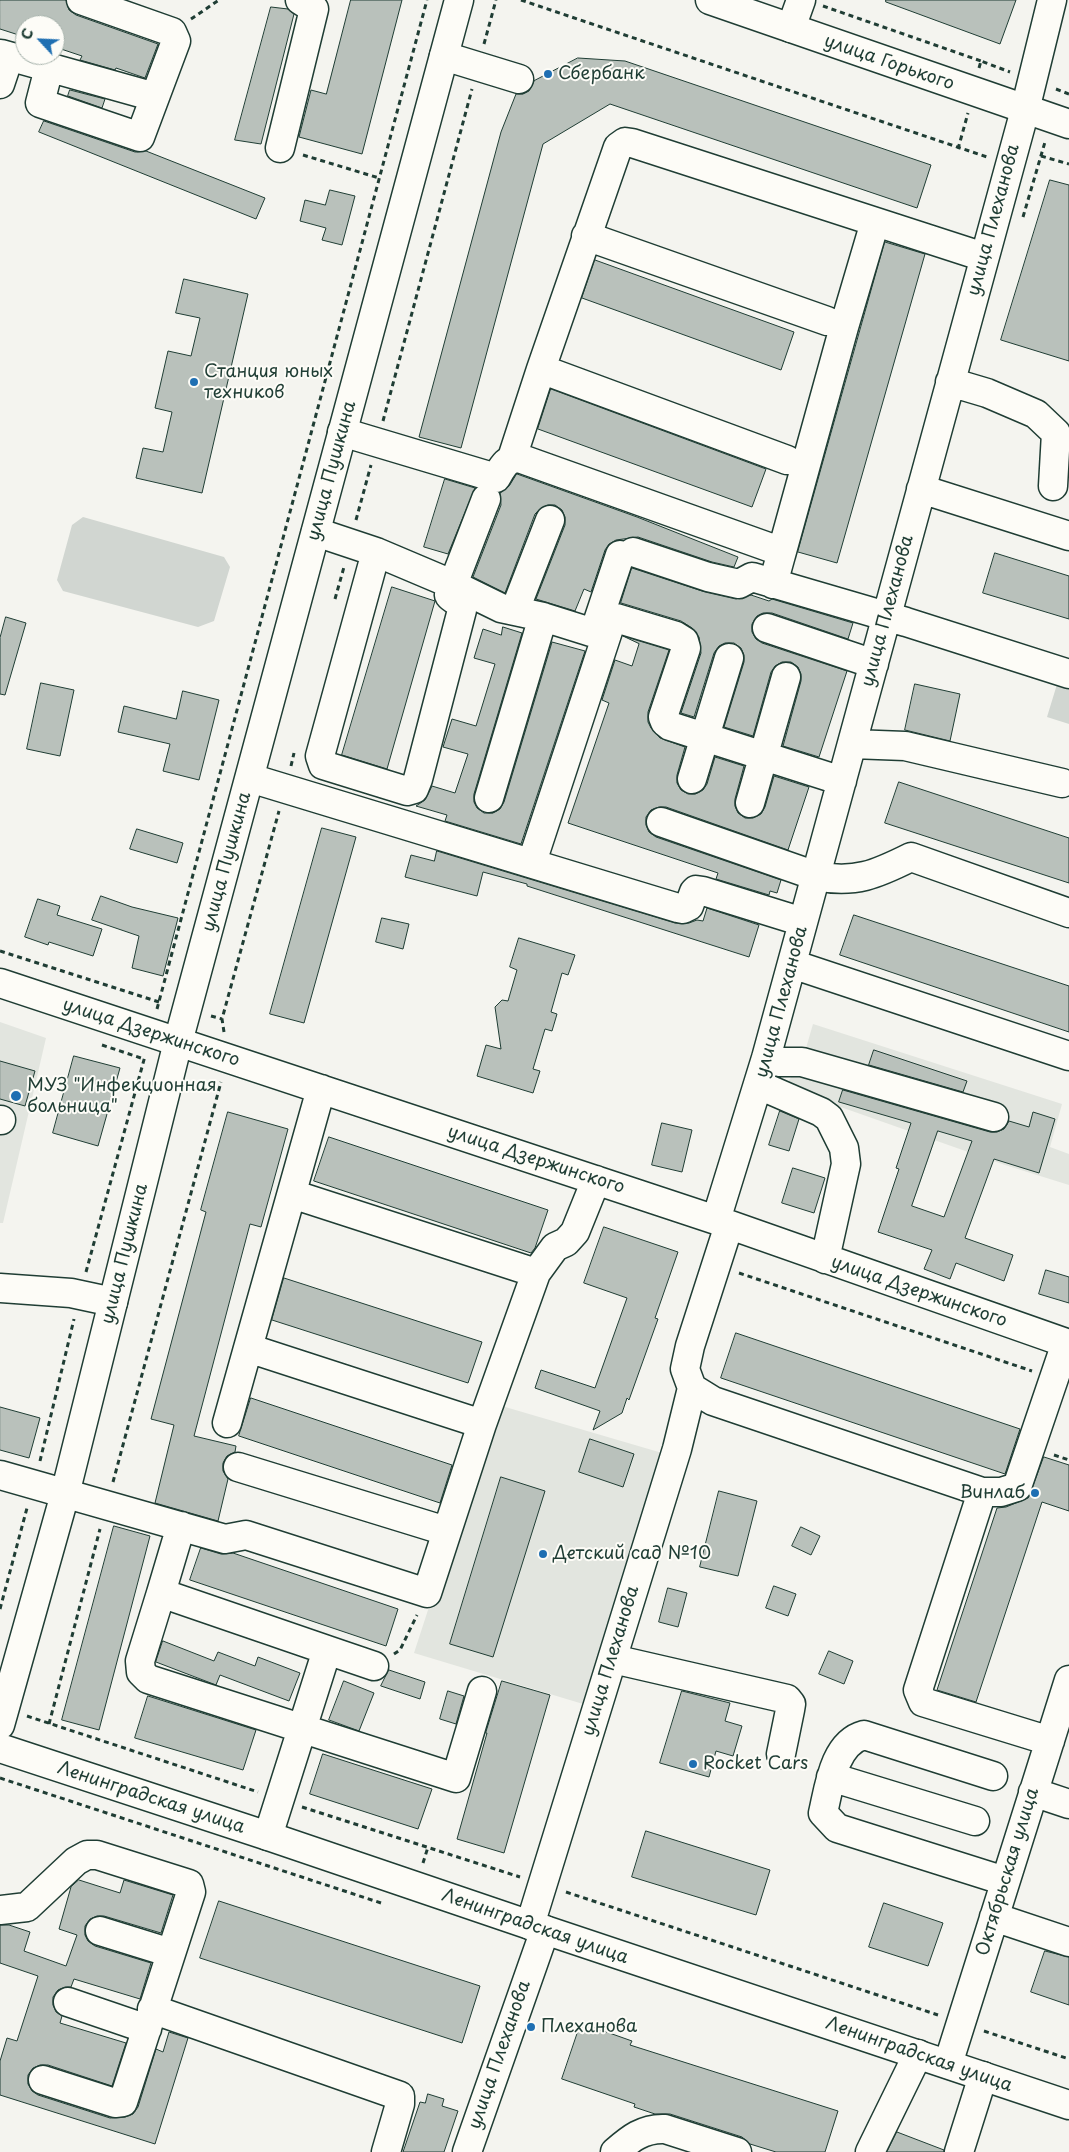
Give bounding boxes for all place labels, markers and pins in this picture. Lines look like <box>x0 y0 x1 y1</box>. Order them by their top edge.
place label: Сбербанк <box>558 63 645 85</box>
marker: Сбербанк <box>542 68 554 80</box>
place label: Станция юных техников <box>204 361 333 404</box>
marker: Станция юных техников <box>188 376 200 388</box>
place label: МУЗ "Инфекционная больница" <box>27 1075 217 1118</box>
marker: МУЗ "Инфекционная больница" <box>9 1089 23 1103</box>
place label: Винлаб <box>960 1482 1025 1504</box>
marker: Винлаб <box>1029 1487 1041 1499</box>
place label: Детский сад №10 <box>553 1543 711 1565</box>
marker: Детский сад №10 <box>537 1548 549 1560</box>
place label: Rocket Cars <box>703 1753 808 1775</box>
marker: Rocket Cars <box>687 1758 699 1770</box>
place label: Плеханова <box>541 2016 637 2038</box>
marker: Плеханова <box>525 2021 537 2033</box>

